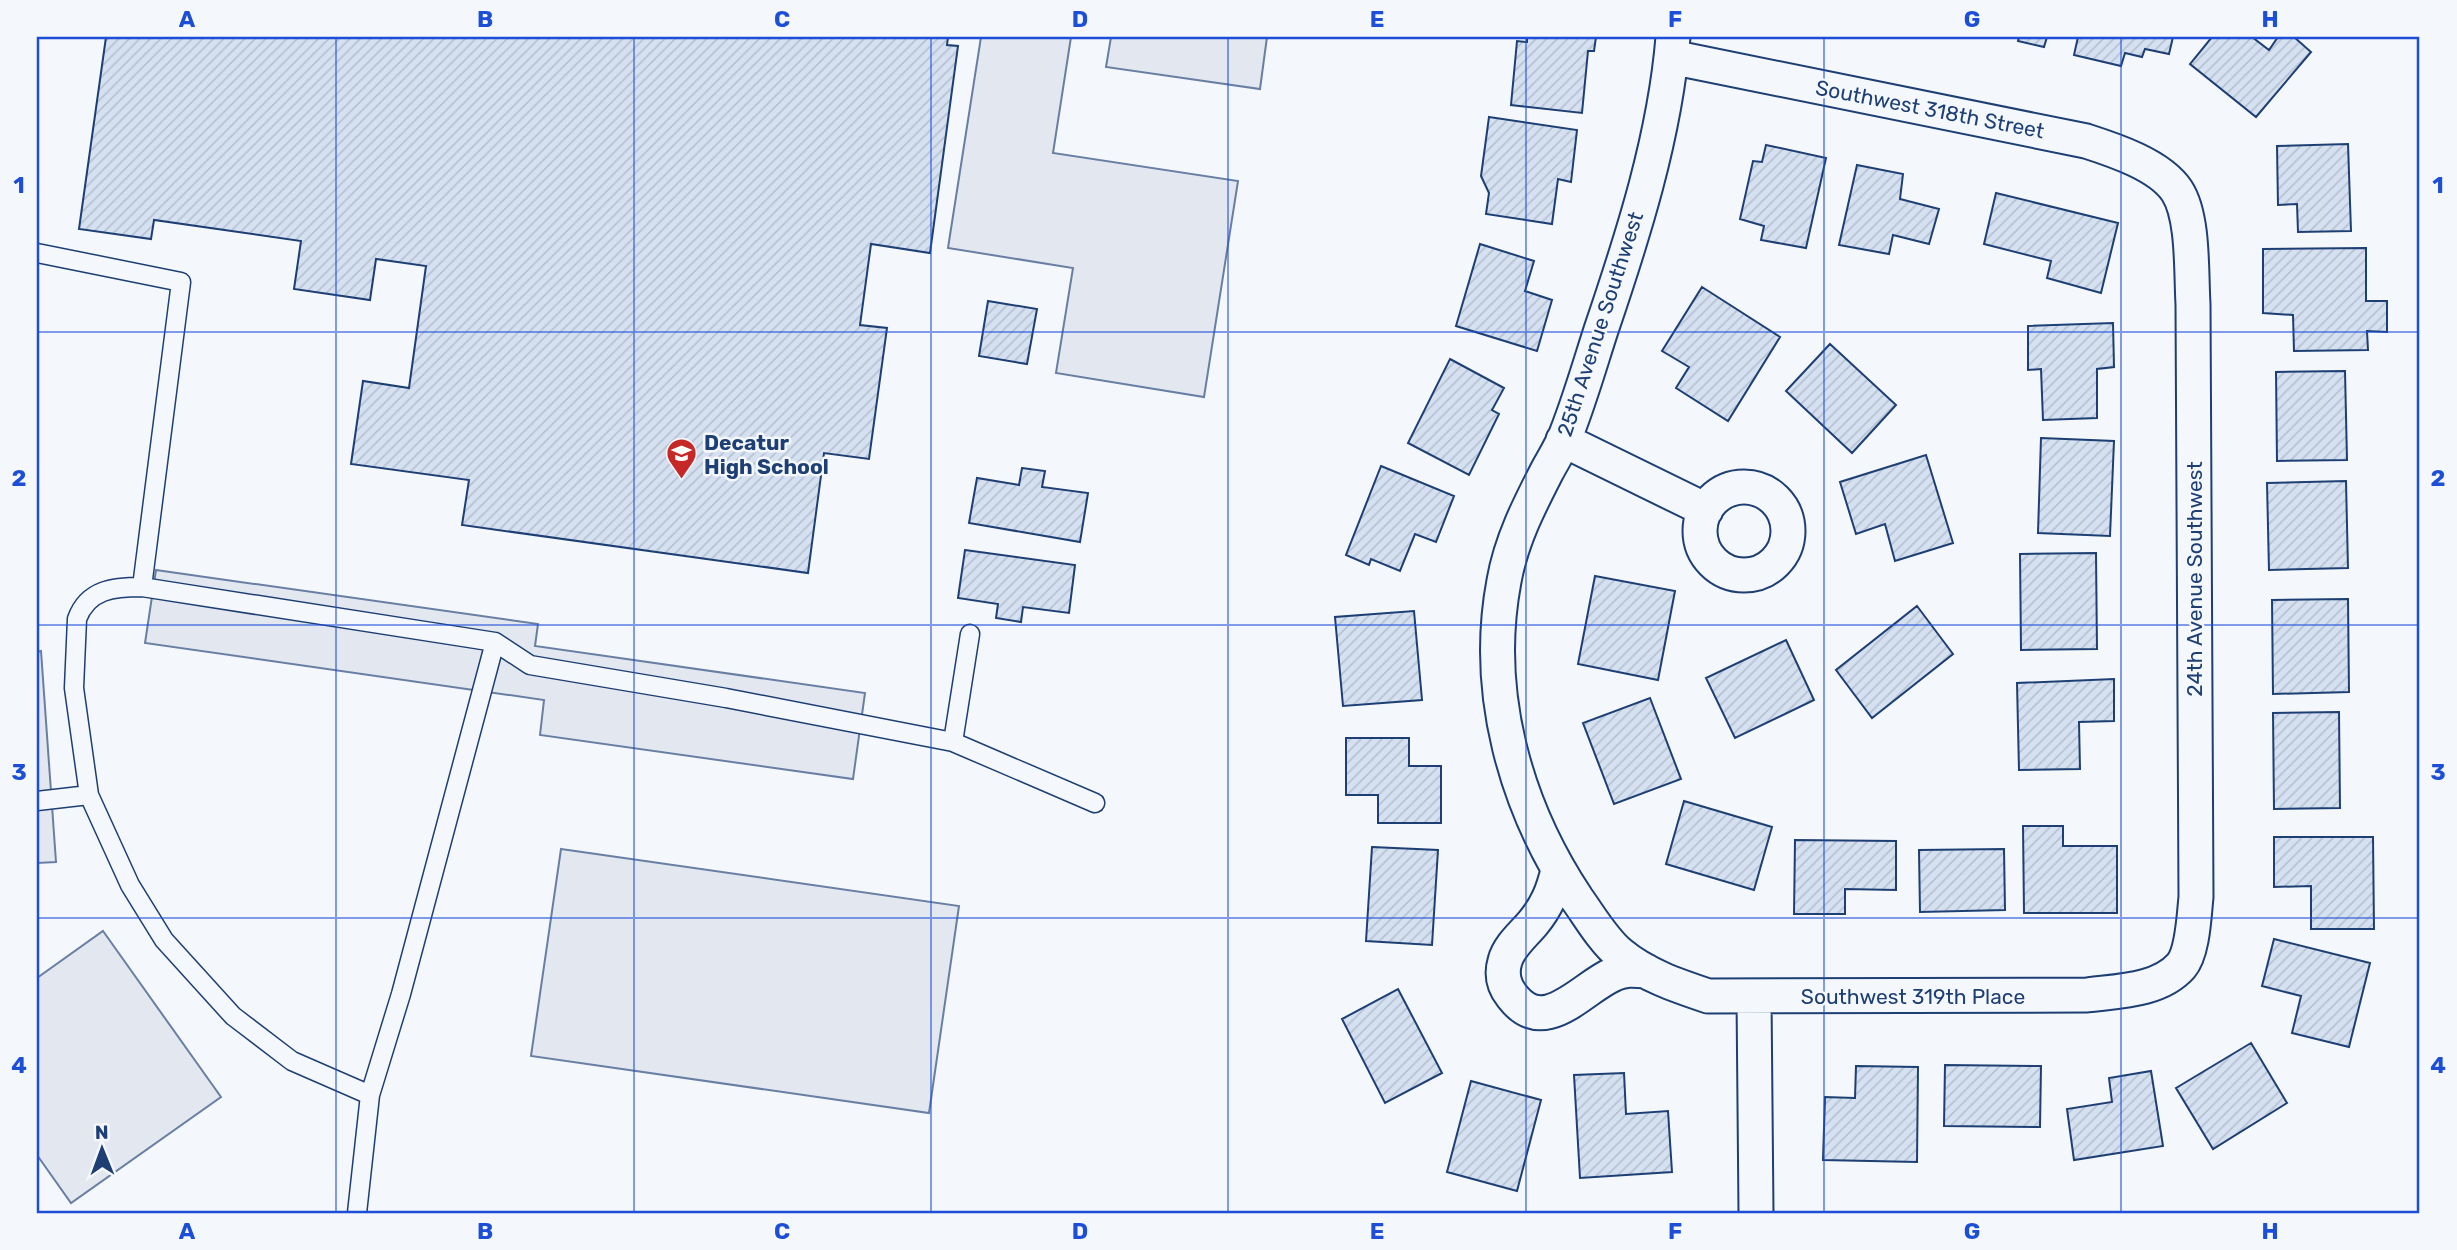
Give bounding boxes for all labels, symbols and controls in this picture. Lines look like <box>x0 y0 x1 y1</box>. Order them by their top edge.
text: A <box>179 5 196 33</box>
text: B <box>477 5 493 33</box>
text: C <box>774 5 790 33</box>
text: D <box>1072 5 1088 33</box>
text: E <box>1370 5 1384 33</box>
text: F <box>1668 5 1682 33</box>
text: G <box>1964 5 1980 33</box>
text: H <box>2261 5 2279 33</box>
street label: Southwest 318th Street <box>1814 75 2046 143</box>
text: 1 <box>13 171 25 199</box>
text: 1 <box>2432 171 2444 199</box>
street label: 25th Avenue Southwest <box>1552 208 1648 440</box>
place label: Decatur High School <box>704 430 829 479</box>
school or university icon: Decatur High School <box>664 437 698 481</box>
street label: 24th Avenue Southwest <box>2182 461 2207 697</box>
text: 2 <box>12 464 26 492</box>
text: 2 <box>2431 464 2445 492</box>
text: 3 <box>11 758 27 786</box>
text: 3 <box>2430 758 2446 786</box>
street label: Southwest 319th Place <box>1801 984 2025 1009</box>
text: 4 <box>11 1051 27 1079</box>
text: 4 <box>2430 1051 2446 1079</box>
north arrow <box>66 1114 136 1184</box>
text: N <box>95 1121 109 1144</box>
text: A <box>179 1217 196 1245</box>
text: B <box>477 1217 493 1245</box>
text: C <box>774 1217 790 1245</box>
text: D <box>1072 1217 1088 1245</box>
text: E <box>1370 1217 1384 1245</box>
text: F <box>1668 1217 1682 1245</box>
text: G <box>1964 1217 1980 1245</box>
text: H <box>2261 1217 2279 1245</box>

